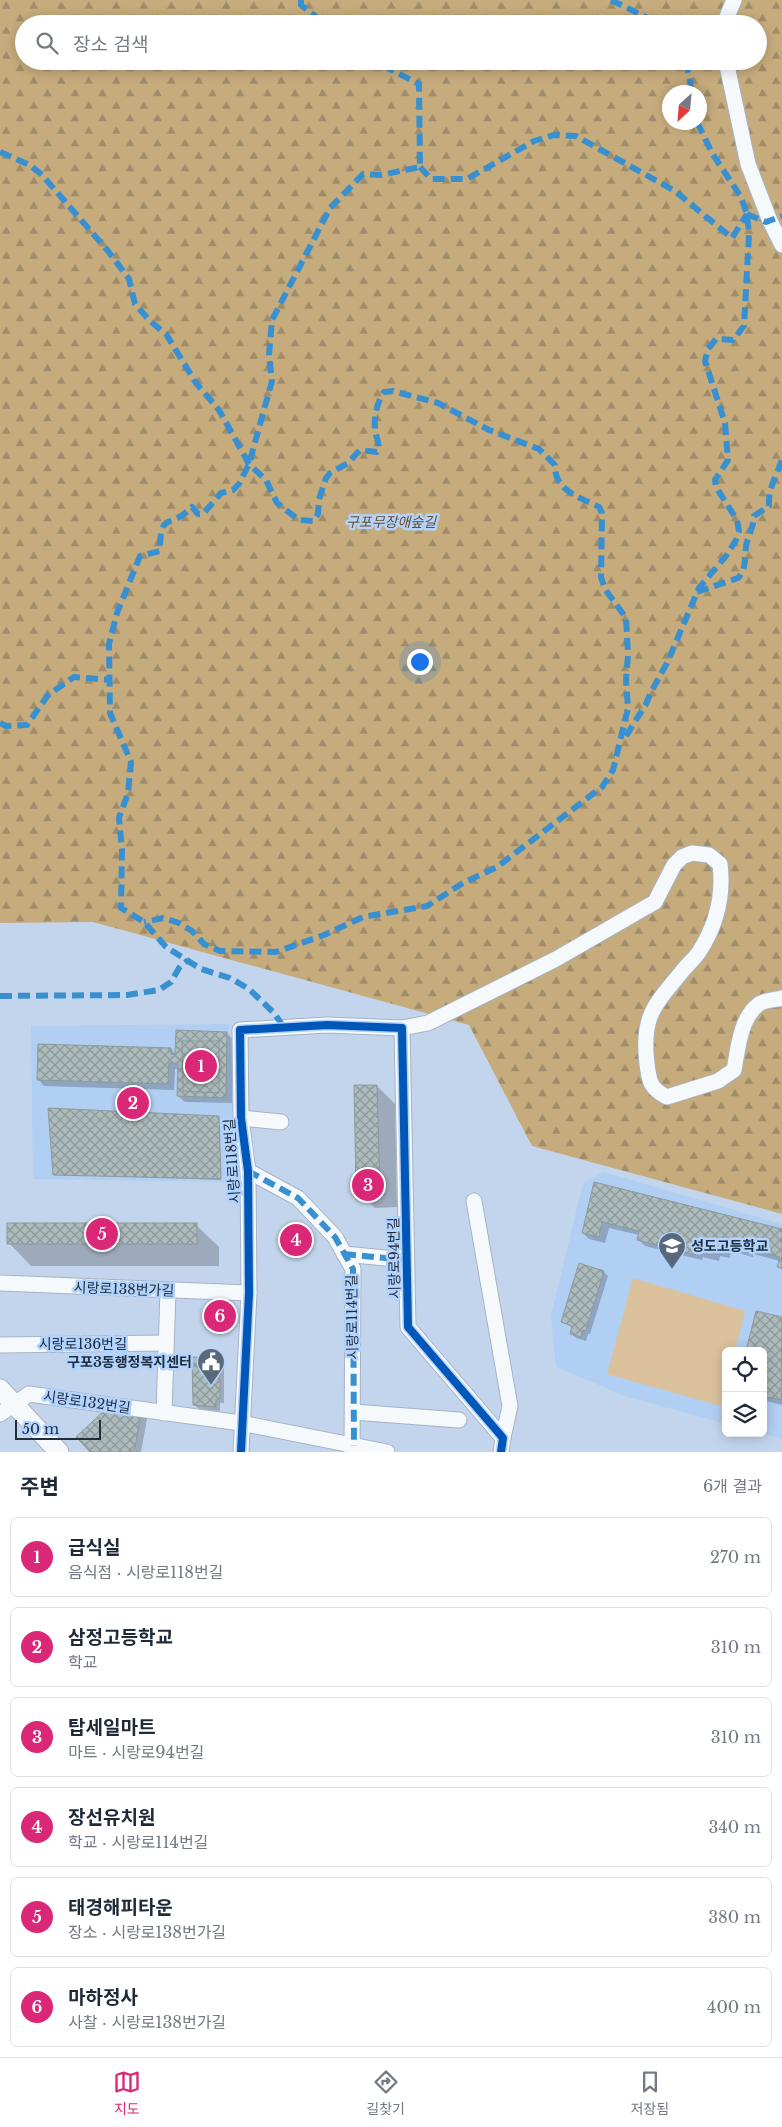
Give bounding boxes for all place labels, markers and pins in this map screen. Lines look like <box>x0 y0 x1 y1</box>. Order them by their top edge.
pin: 1 <box>185 1047 217 1085</box>
pin: 2 <box>117 1084 149 1122</box>
pin: 3 <box>352 1166 384 1204</box>
pin: 5 <box>86 1215 118 1253</box>
pin: 4 <box>280 1221 312 1259</box>
school or university icon: 성도고등학교 <box>657 1231 687 1270</box>
place label: 성도고등학교 <box>691 1237 768 1255</box>
pin: 6 <box>204 1297 236 1335</box>
public building icon: 구포3동행정복지센터 <box>196 1347 226 1386</box>
place label: 구포3동행정복지센터 <box>67 1353 192 1371</box>

